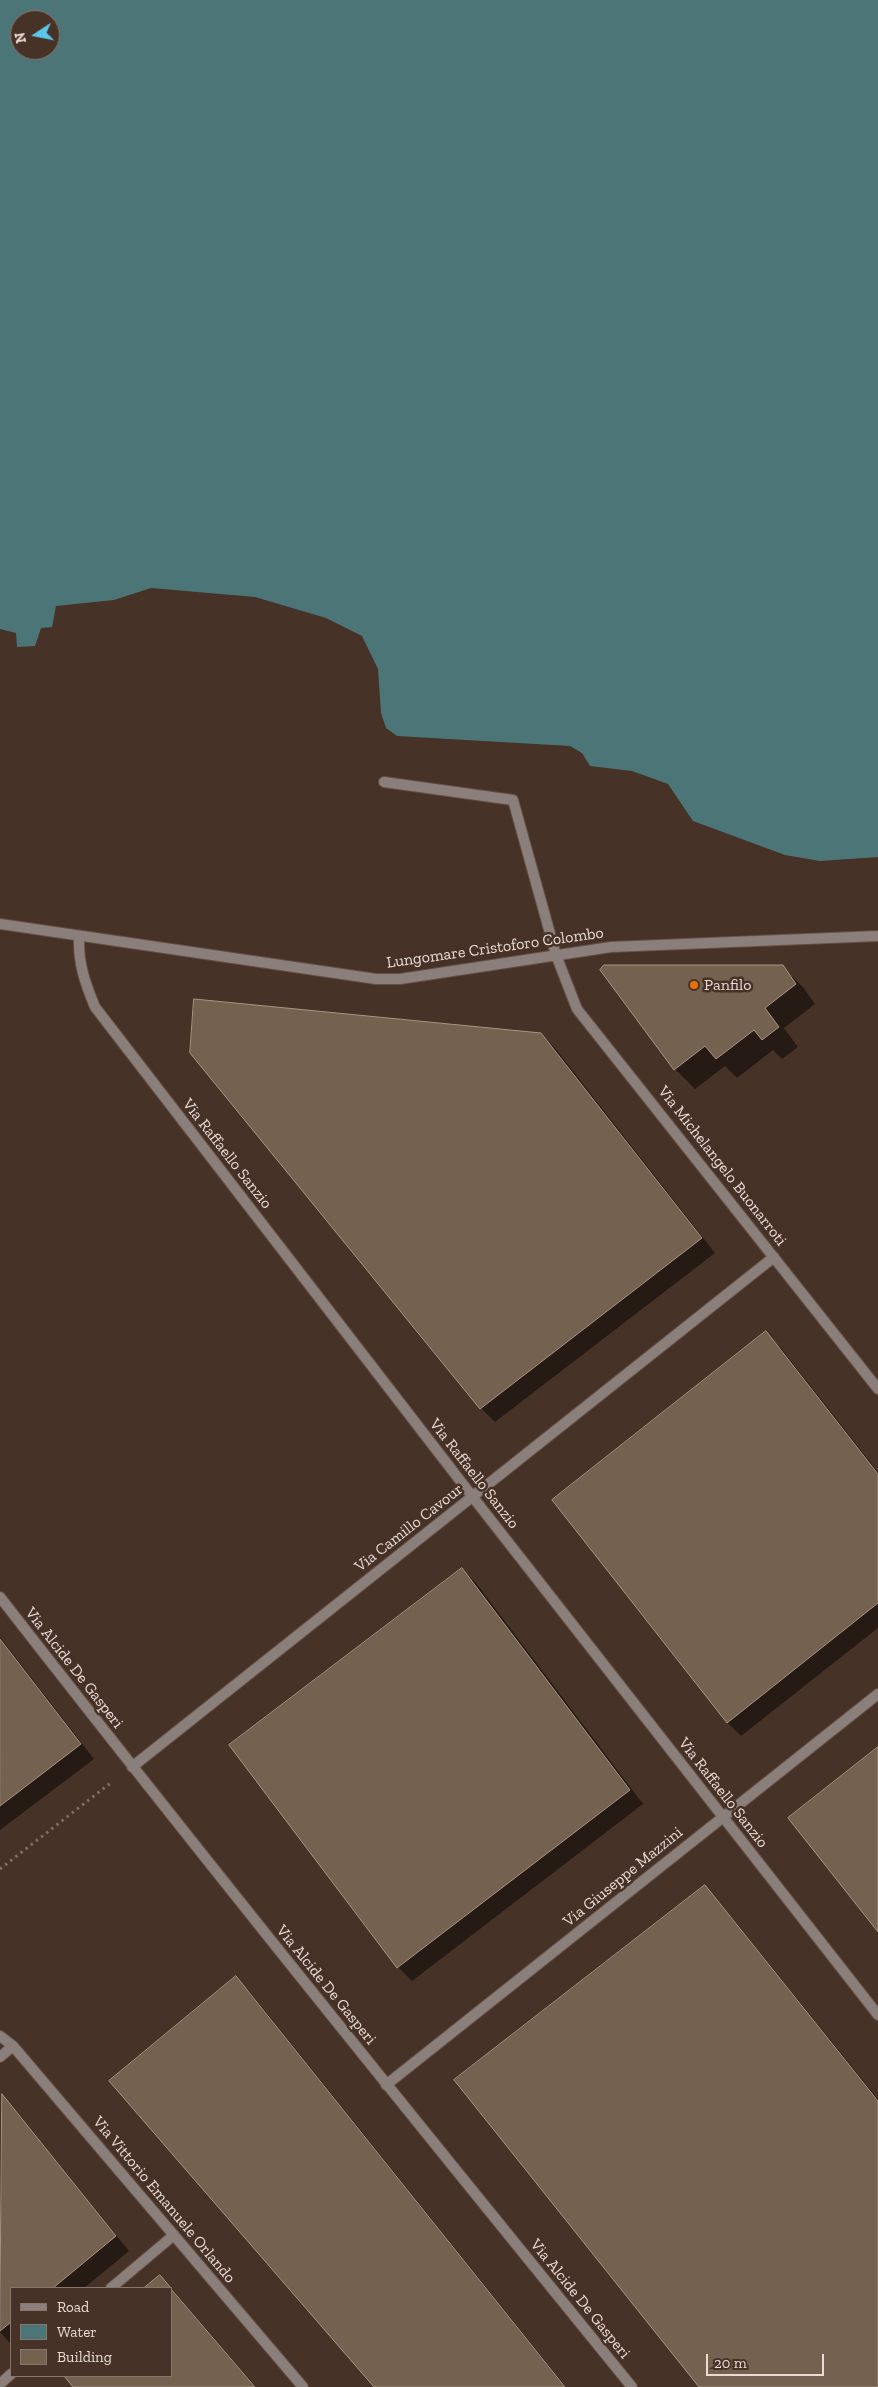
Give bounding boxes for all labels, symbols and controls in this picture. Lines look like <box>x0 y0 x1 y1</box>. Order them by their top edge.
north arrow <box>10 10 60 60</box>
text: N <box>11 31 30 45</box>
street label: Lungomare Cristoforo Colombo <box>385 923 605 973</box>
place label: Panfilo <box>704 975 752 995</box>
marker: Panfilo <box>688 979 700 991</box>
street label: Via Michelangelo Buonarroti <box>654 1082 790 1250</box>
street label: Via Raffaello Sanzio <box>178 1095 276 1213</box>
street label: Via Raffaello Sanzio <box>425 1415 523 1533</box>
street label: Via Camillo Cavour <box>351 1480 467 1576</box>
street label: Via Alcide De Gasperi <box>21 1604 127 1732</box>
street label: Via Raffaello Sanzio <box>674 1734 772 1852</box>
street label: Via Giuseppe Mazzini <box>559 1823 687 1931</box>
street label: Via Alcide De Gasperi <box>272 1921 380 2049</box>
street label: Via Vittorio Emanuele Orlando <box>89 2113 239 2287</box>
street label: Via Alcide De Gasperi <box>526 2235 634 2363</box>
legend <box>10 2287 172 2377</box>
text: Road <box>57 2298 89 2316</box>
text: Water <box>57 2323 97 2341</box>
scale bar <box>708 2344 826 2376</box>
text: Building <box>57 2348 112 2366</box>
text: 20 m <box>714 2354 747 2372</box>

